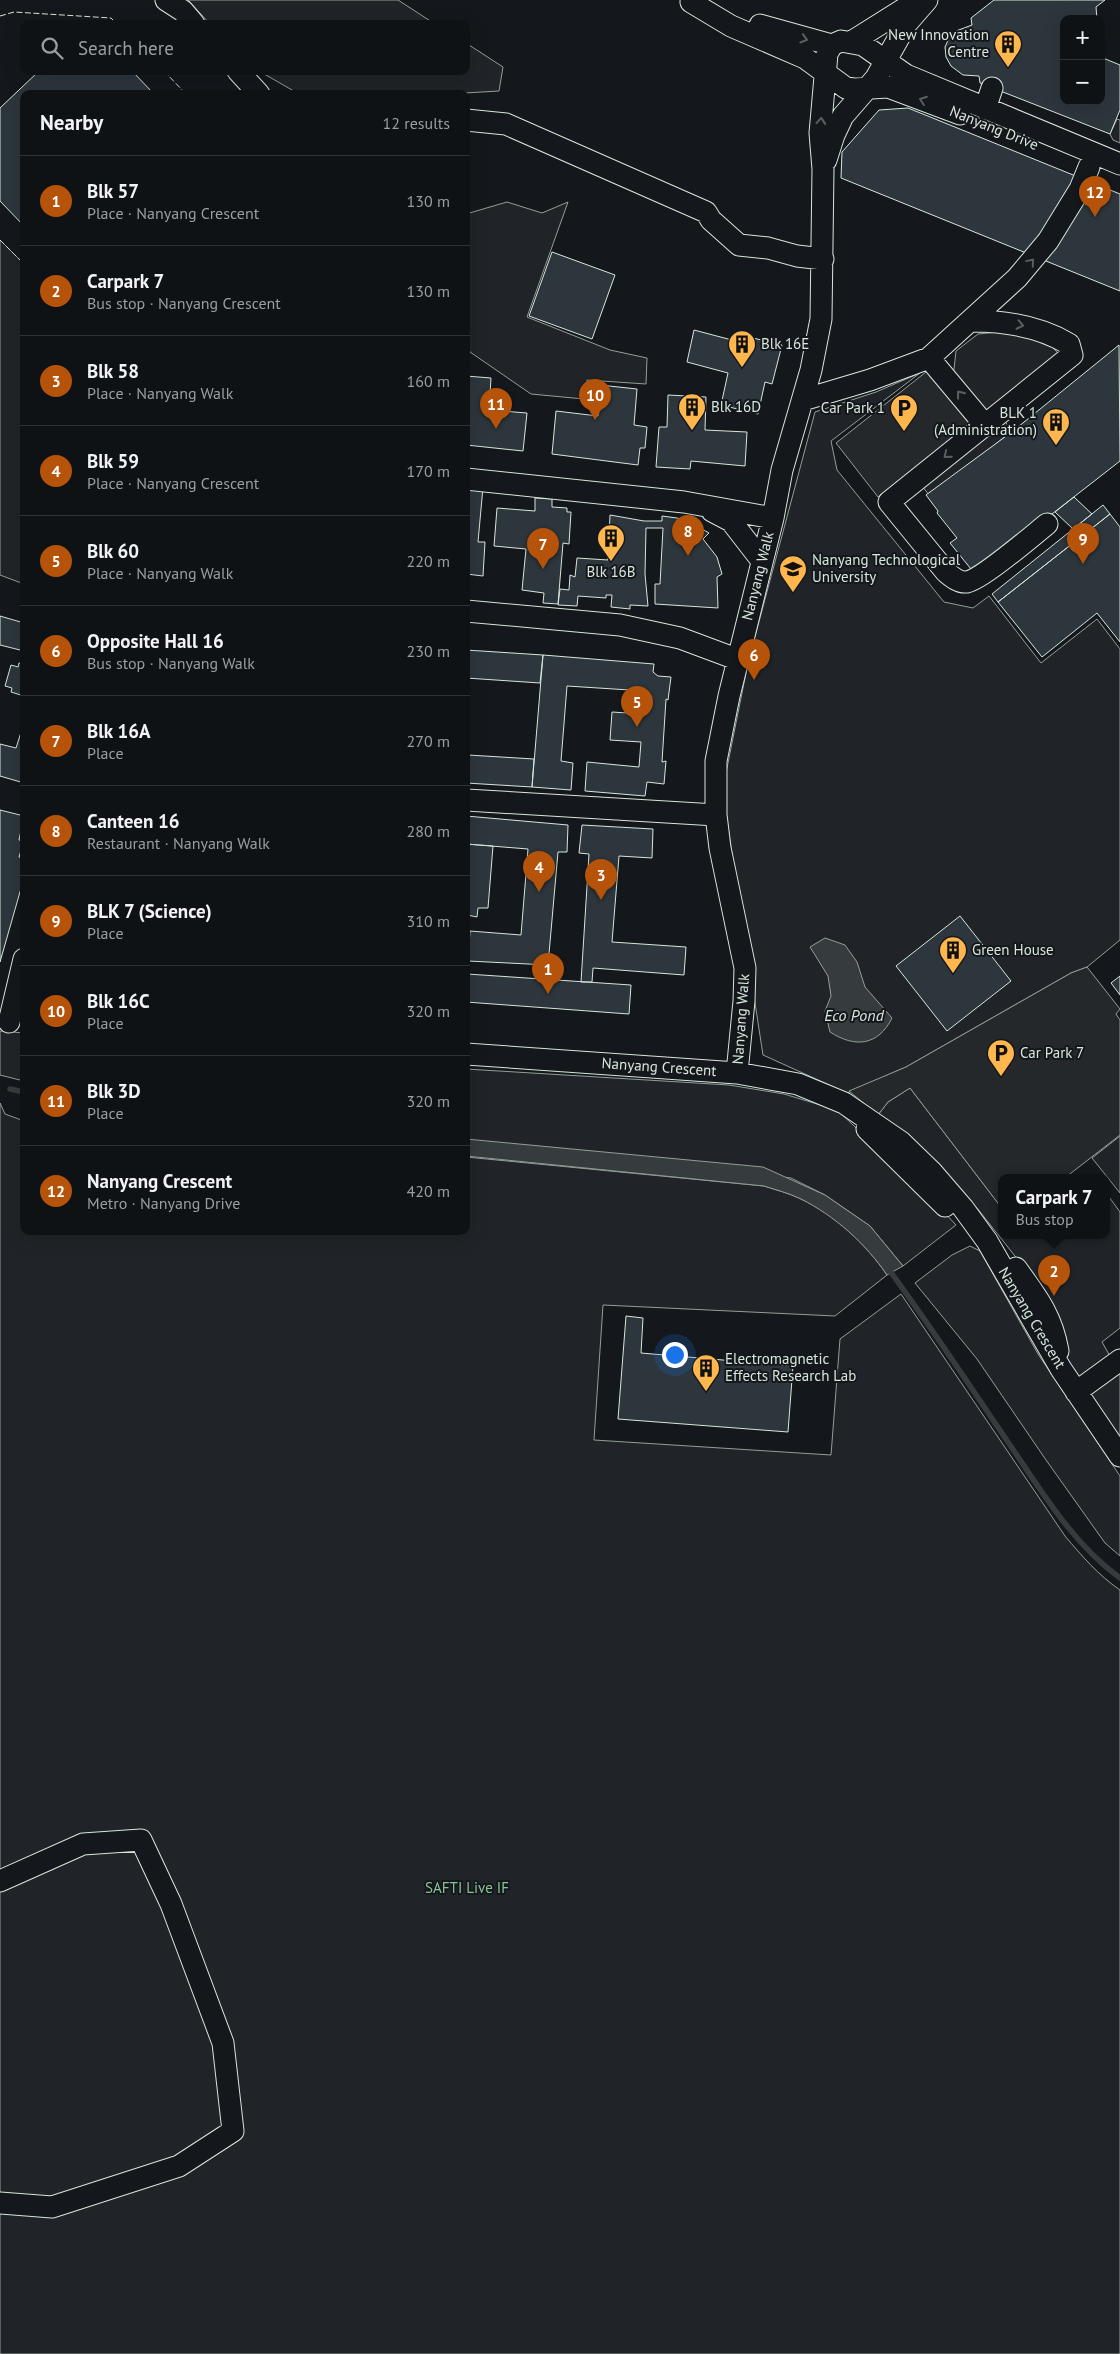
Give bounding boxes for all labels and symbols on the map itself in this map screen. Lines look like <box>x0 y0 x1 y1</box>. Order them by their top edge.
place label: New Innovation Centre <box>888 25 989 61</box>
building icon: New Innovation Centre <box>993 29 1023 68</box>
one-way arrow <box>799 33 807 43</box>
one-way arrow <box>919 96 928 106</box>
street label: Nanyang Drive <box>947 101 1041 154</box>
one-way arrow <box>815 117 826 125</box>
pin: 12 <box>1079 176 1111 217</box>
one-way arrow <box>1025 259 1033 268</box>
one-way arrow <box>1015 319 1024 330</box>
building icon: Blk 16E <box>727 329 757 368</box>
place label: Blk 16E <box>761 334 809 353</box>
pin: 10 <box>579 379 611 420</box>
pin: 11 <box>480 388 512 429</box>
one-way arrow <box>958 391 966 400</box>
building icon: Blk 16D <box>677 392 707 431</box>
parking icon: Car Park 1 <box>889 393 919 432</box>
place label: Blk 16D <box>711 397 761 416</box>
place label: Car Park 1 <box>821 398 885 417</box>
place label: BLK 1 (Administration) <box>934 403 1037 439</box>
building icon: BLK 1 (Administration) <box>1041 407 1071 446</box>
one-way arrow <box>944 450 953 458</box>
pin: 8 <box>672 515 704 556</box>
building icon: Blk 16B <box>596 523 626 562</box>
pin: 9 <box>1067 523 1099 564</box>
pin: 7 <box>527 528 559 569</box>
street label: Nanyang Walk <box>737 529 778 622</box>
place label: Nanyang Technological University <box>812 550 961 586</box>
school or university icon: Nanyang Technological University <box>778 554 808 593</box>
place label: Blk 16B <box>587 562 636 581</box>
pin: 6 <box>738 639 770 680</box>
pin: 5 <box>621 686 653 727</box>
pin: 4 <box>523 851 555 892</box>
pin: 3 <box>585 859 617 900</box>
building icon: Green House <box>938 935 968 974</box>
place label: Green House <box>972 940 1054 959</box>
pin: 1 <box>532 953 564 994</box>
street label: Nanyang Walk <box>728 972 753 1065</box>
water label: Eco Pond <box>824 1005 885 1025</box>
parking icon: Car Park 7 <box>986 1038 1016 1077</box>
place label: Car Park 7 <box>1020 1043 1084 1062</box>
street label: Nanyang Crescent <box>601 1053 717 1080</box>
pin: 2 <box>1038 1255 1070 1296</box>
street label: Nanyang Crescent <box>995 1264 1070 1372</box>
your location <box>662 1342 688 1368</box>
place label: Electromagnetic Effects Research Lab <box>725 1349 856 1385</box>
building icon: Electromagnetic Effects Research Lab <box>691 1353 721 1392</box>
park label: SAFTI Live IF <box>425 1878 509 1897</box>

